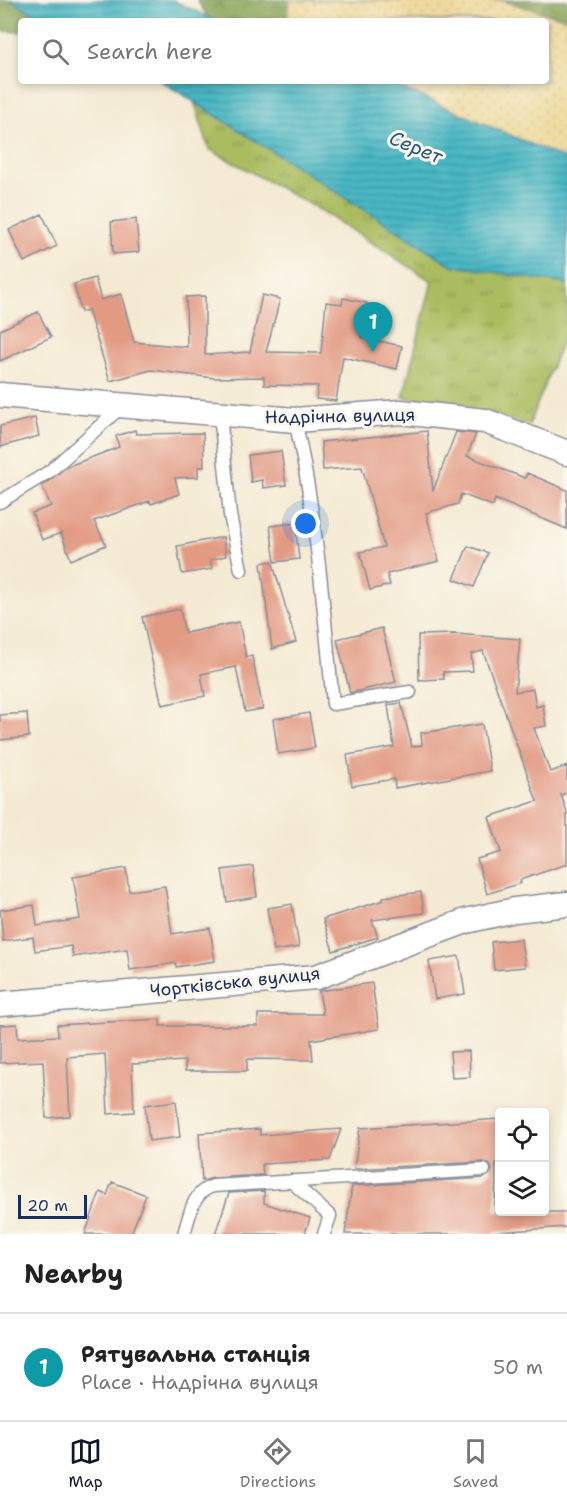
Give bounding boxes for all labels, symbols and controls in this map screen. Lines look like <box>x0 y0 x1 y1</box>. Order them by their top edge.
search box <box>18 18 549 84</box>
icon: search <box>39 35 72 68</box>
text: Search here <box>87 37 213 66</box>
water label: Серет <box>385 125 448 170</box>
pin: 1 <box>354 302 392 352</box>
street label: Надрічна вулиця <box>264 403 416 429</box>
your location <box>291 509 320 538</box>
street label: Чортківська вулиця <box>149 961 321 1003</box>
map controls <box>495 1108 549 1216</box>
button: locate <box>495 1108 549 1162</box>
button: layers <box>495 1162 549 1216</box>
scale bar <box>18 1192 87 1220</box>
text: 20 m <box>27 1195 68 1216</box>
text: Nearby <box>24 1256 123 1291</box>
text: Рятувальна станція <box>81 1340 311 1369</box>
text: 1 <box>39 1354 48 1380</box>
text: 50 m <box>493 1354 543 1380</box>
text: Place · Надрічна вулиця <box>81 1369 319 1395</box>
tab: Map <box>69 1435 103 1492</box>
tab: Directions <box>240 1435 316 1492</box>
tab: Saved <box>453 1435 499 1492</box>

